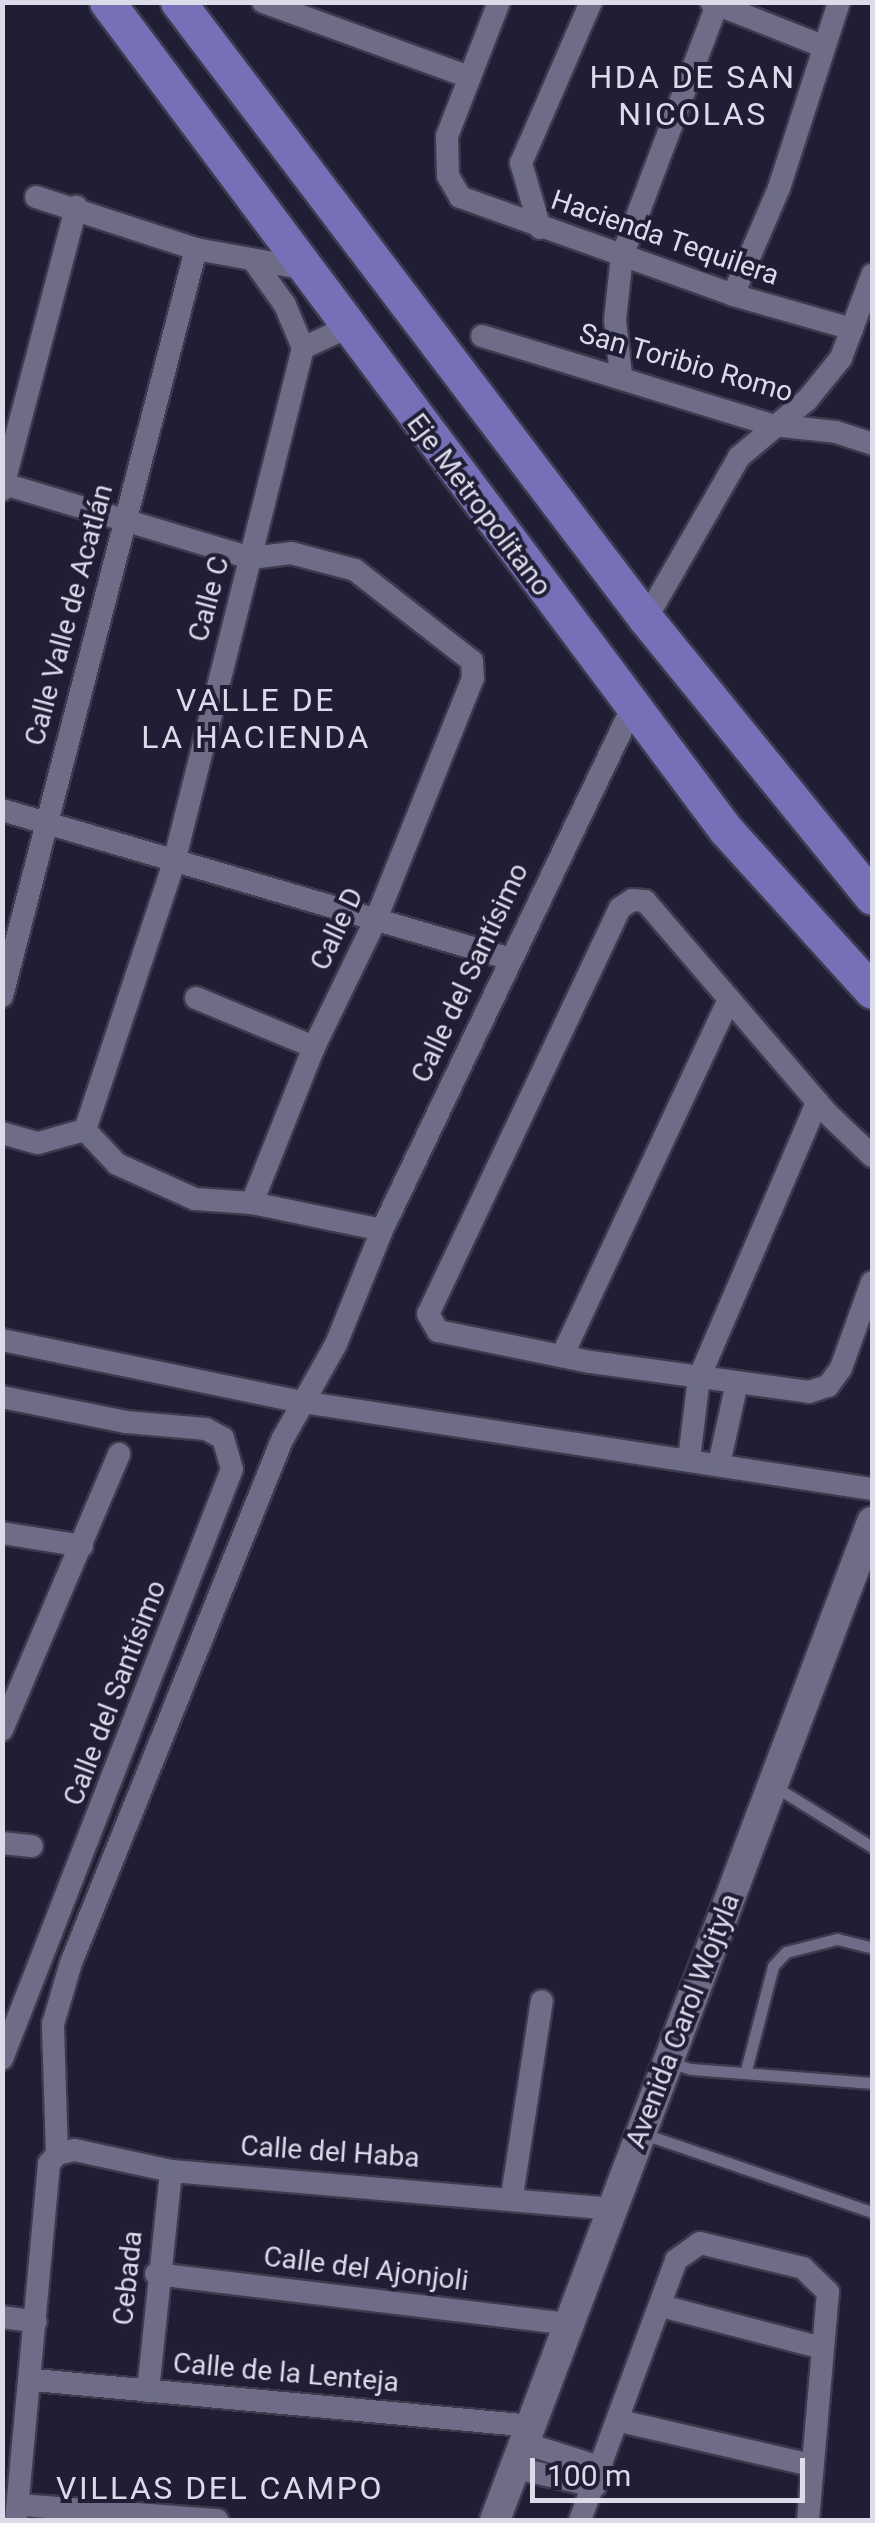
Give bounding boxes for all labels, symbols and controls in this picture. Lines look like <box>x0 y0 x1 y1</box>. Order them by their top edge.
district label: HDA DE SAN NICOLAS <box>589 59 797 134</box>
street label: Hacienda Tequilera <box>546 183 784 293</box>
street label: San Toribio Romo <box>575 316 797 410</box>
street label: Eje Metropolitano <box>400 407 558 603</box>
street label: Calle Valle de Acatlán <box>18 481 120 749</box>
street label: Calle C <box>182 553 236 645</box>
district label: VALLE DE LA HACIENDA <box>141 682 371 757</box>
street label: Calle del Santísimo <box>404 858 536 1088</box>
street label: Calle D <box>303 882 371 976</box>
street label: Calle del Santísimo <box>57 1576 173 1810</box>
street label: Avenida Carol Wojtyla <box>619 1889 747 2153</box>
street label: Calle del Haba <box>239 2129 421 2175</box>
street label: Cebada <box>106 2229 150 2327</box>
street label: Calle del Ajonjoli <box>262 2240 470 2298</box>
street label: Calle de la Lenteja <box>172 2346 400 2400</box>
scale bar <box>535 2438 810 2500</box>
text: 100 m <box>547 2458 631 2493</box>
district label: VILLAS DEL CAMPO <box>56 2469 384 2507</box>

